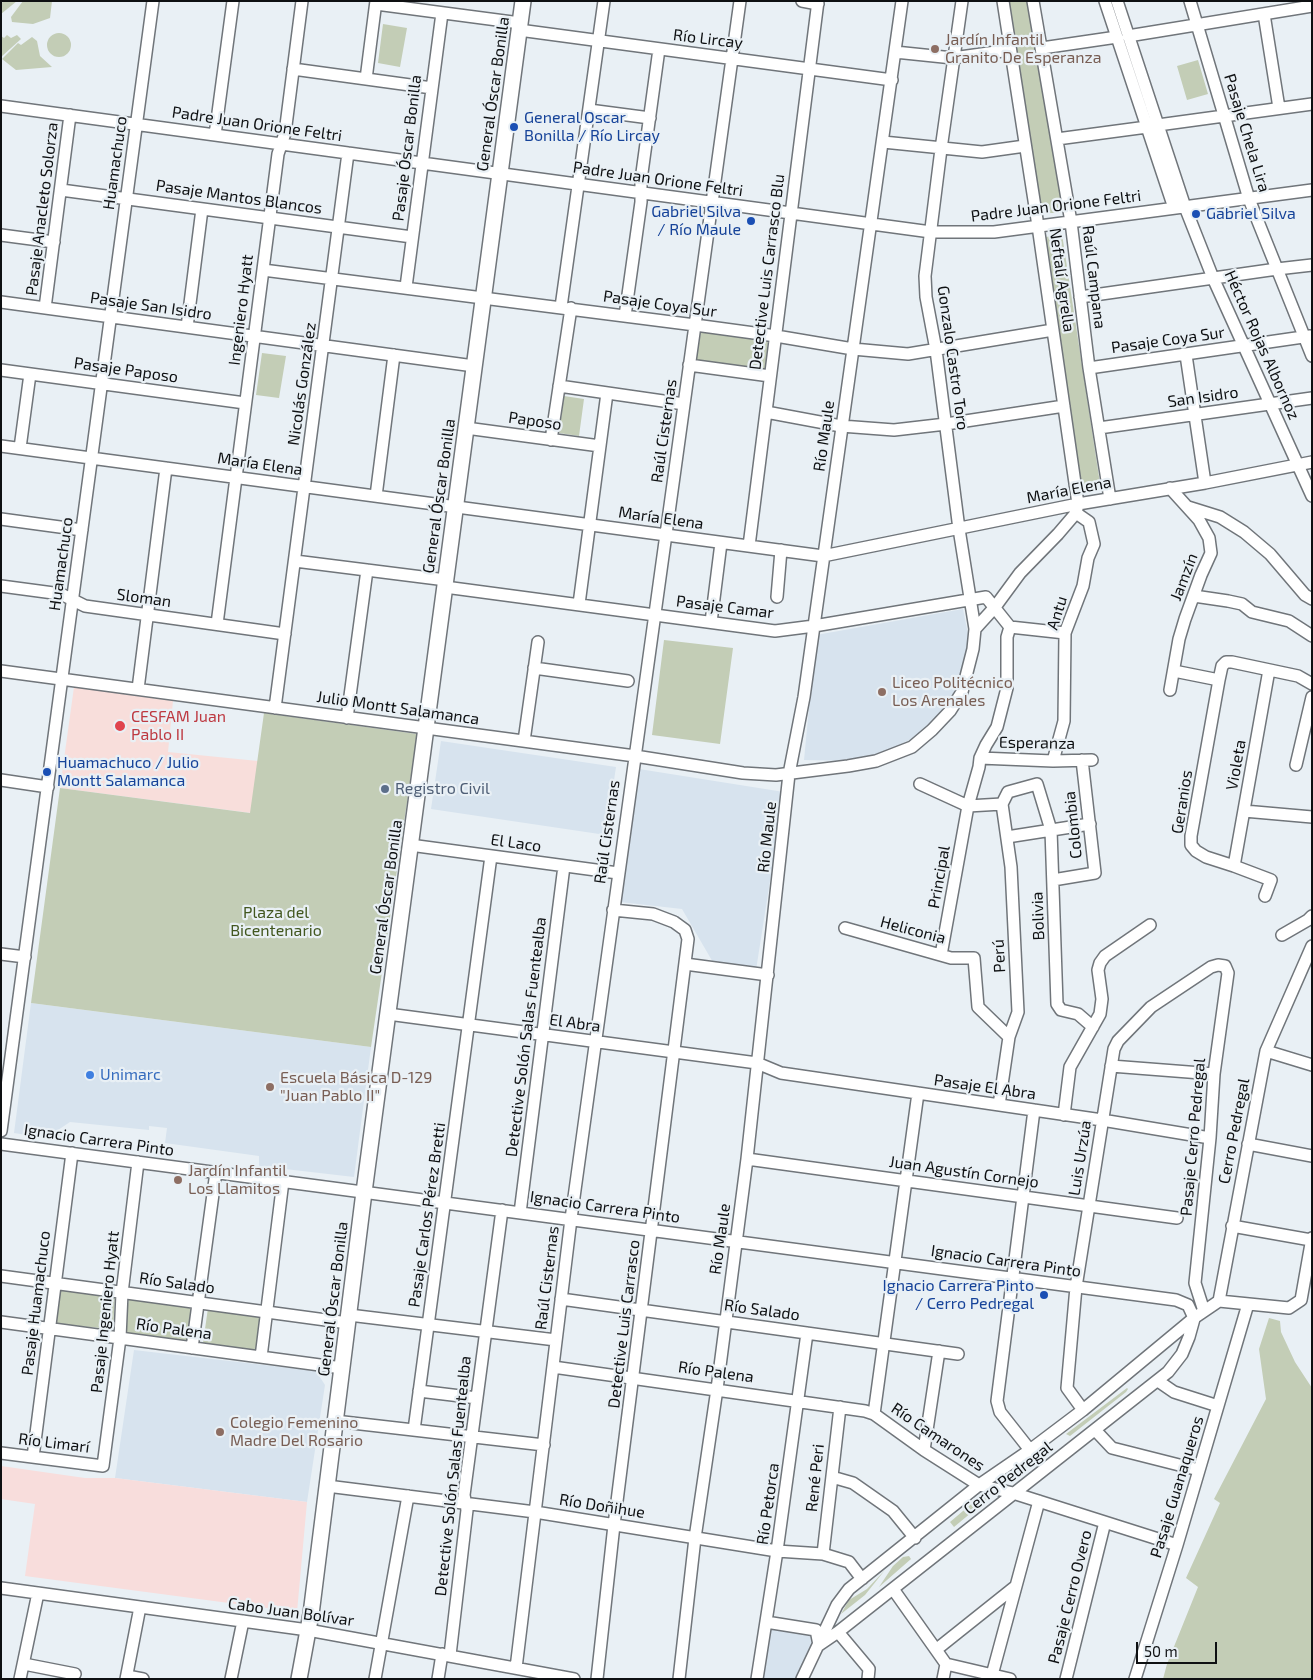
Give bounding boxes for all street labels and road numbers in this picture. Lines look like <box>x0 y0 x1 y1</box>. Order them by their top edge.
street label: General Óscar Bonilla <box>473 15 513 173</box>
street label: Río Lircay <box>672 25 744 53</box>
street label: Pasaje Chela Lira <box>1220 72 1274 194</box>
street label: Pasaje Óscar Bonilla <box>389 74 425 222</box>
street label: Padre Juan Orione Feltri <box>171 103 343 145</box>
street label: Huamachuco <box>99 115 131 211</box>
street label: Pasaje Anacleto Solorza <box>22 121 62 297</box>
street label: Padre Juan Orione Feltri <box>572 158 744 200</box>
street label: Detective Luis Carrasco Blu <box>745 173 789 371</box>
street label: Pasaje Mantos Blancos <box>155 176 323 218</box>
street label: Padre Juan Orione Feltri <box>970 186 1142 226</box>
street label: Raúl Campana <box>1078 224 1110 330</box>
street label: Neftalí Agrella <box>1045 227 1079 333</box>
street label: Ingeniero Hyatt <box>225 253 257 367</box>
street label: Héctor Rojas Albornoz <box>1220 267 1304 423</box>
street label: Gonzalo Castro Toro <box>933 285 973 431</box>
street label: Pasaje Coya Sur <box>602 287 718 321</box>
street label: Pasaje San Isidro <box>89 288 213 324</box>
street label: Nicolás González <box>284 321 320 447</box>
street label: Pasaje Coya Sur <box>1110 323 1226 357</box>
street label: Pasaje Paposo <box>73 353 179 387</box>
street label: Raúl Cisternas <box>647 378 681 484</box>
street label: San Isidro <box>1166 383 1240 411</box>
street label: Río Maule <box>809 399 839 473</box>
street label: Paposo <box>507 408 563 434</box>
street label: General Óscar Bonilla <box>419 417 459 575</box>
street label: María Elena <box>216 449 304 479</box>
street label: María Elena <box>1025 472 1113 508</box>
street label: María Elena <box>617 503 705 533</box>
street label: Huamachuco <box>45 516 77 612</box>
street label: Jamzín <box>1166 550 1202 604</box>
street label: Sloman <box>115 585 173 611</box>
street label: Pasaje Camar <box>675 591 775 623</box>
street label: Antu <box>1043 594 1071 632</box>
street label: Julio Montt Salamanca <box>315 687 481 729</box>
street label: Esperanza <box>999 733 1075 753</box>
street label: Violeta <box>1222 738 1250 792</box>
street label: Geranios <box>1167 769 1197 835</box>
street label: Raúl Cisternas <box>590 779 624 885</box>
street label: Colombia <box>1060 790 1086 860</box>
street label: Río Maule <box>754 800 780 874</box>
street label: General Óscar Bonilla <box>366 818 406 976</box>
street label: El Laco <box>489 830 543 856</box>
street label: Principal <box>924 844 954 910</box>
street label: Bolivia <box>1028 891 1048 941</box>
street label: Heliconia <box>878 912 948 948</box>
street label: Detective Solón Salas Fuentealba <box>502 916 550 1158</box>
street label: Perú <box>989 939 1009 973</box>
street label: El Abra <box>548 1010 602 1036</box>
street label: Pasaje Cerro Pedregal <box>1177 1057 1209 1217</box>
street label: Pasaje El Abra <box>933 1070 1037 1104</box>
street label: Cerro Pedregal <box>1214 1077 1254 1185</box>
street label: Luis Urzúa <box>1065 1119 1095 1197</box>
street label: Ignacio Carrera Pinto <box>23 1120 175 1160</box>
street label: Pasaje Carlos Pérez Bretti <box>405 1121 449 1309</box>
street label: Juan Agustín Cornejo <box>888 1152 1040 1192</box>
street label: Ignacio Carrera Pinto <box>529 1187 681 1227</box>
street label: Río Maule <box>705 1202 735 1276</box>
street label: General Óscar Bonilla <box>314 1220 352 1378</box>
street label: Raúl Cisternas <box>531 1225 563 1331</box>
street label: Pasaje Huamachuco <box>18 1230 54 1376</box>
street label: Pasaje Ingeniero Hyatt <box>87 1230 123 1394</box>
street label: Detective Luis Carrasco <box>604 1239 644 1409</box>
street label: Ignacio Carrera Pinto <box>930 1241 1082 1281</box>
street label: Río Salado <box>138 1268 216 1298</box>
street label: Río Salado <box>723 1295 801 1325</box>
street label: Río Palena <box>135 1314 213 1344</box>
street label: Detective Solón Salas Fuentealba <box>431 1355 475 1597</box>
street label: Río Palena <box>677 1357 755 1387</box>
street label: Río Camarones <box>888 1399 988 1475</box>
street label: Pasaje Guanaqueros <box>1146 1414 1208 1560</box>
street label: Río Limarí <box>17 1429 91 1457</box>
street label: Cerro Pedregal <box>960 1437 1056 1519</box>
street label: René Peri <box>802 1443 828 1513</box>
street label: Río Petorca <box>753 1462 783 1546</box>
street label: Río Doñihue <box>558 1490 646 1522</box>
street label: Pasaje Cerro Overo <box>1044 1528 1096 1666</box>
street label: Cabo Juan Bolívar <box>227 1594 355 1630</box>

